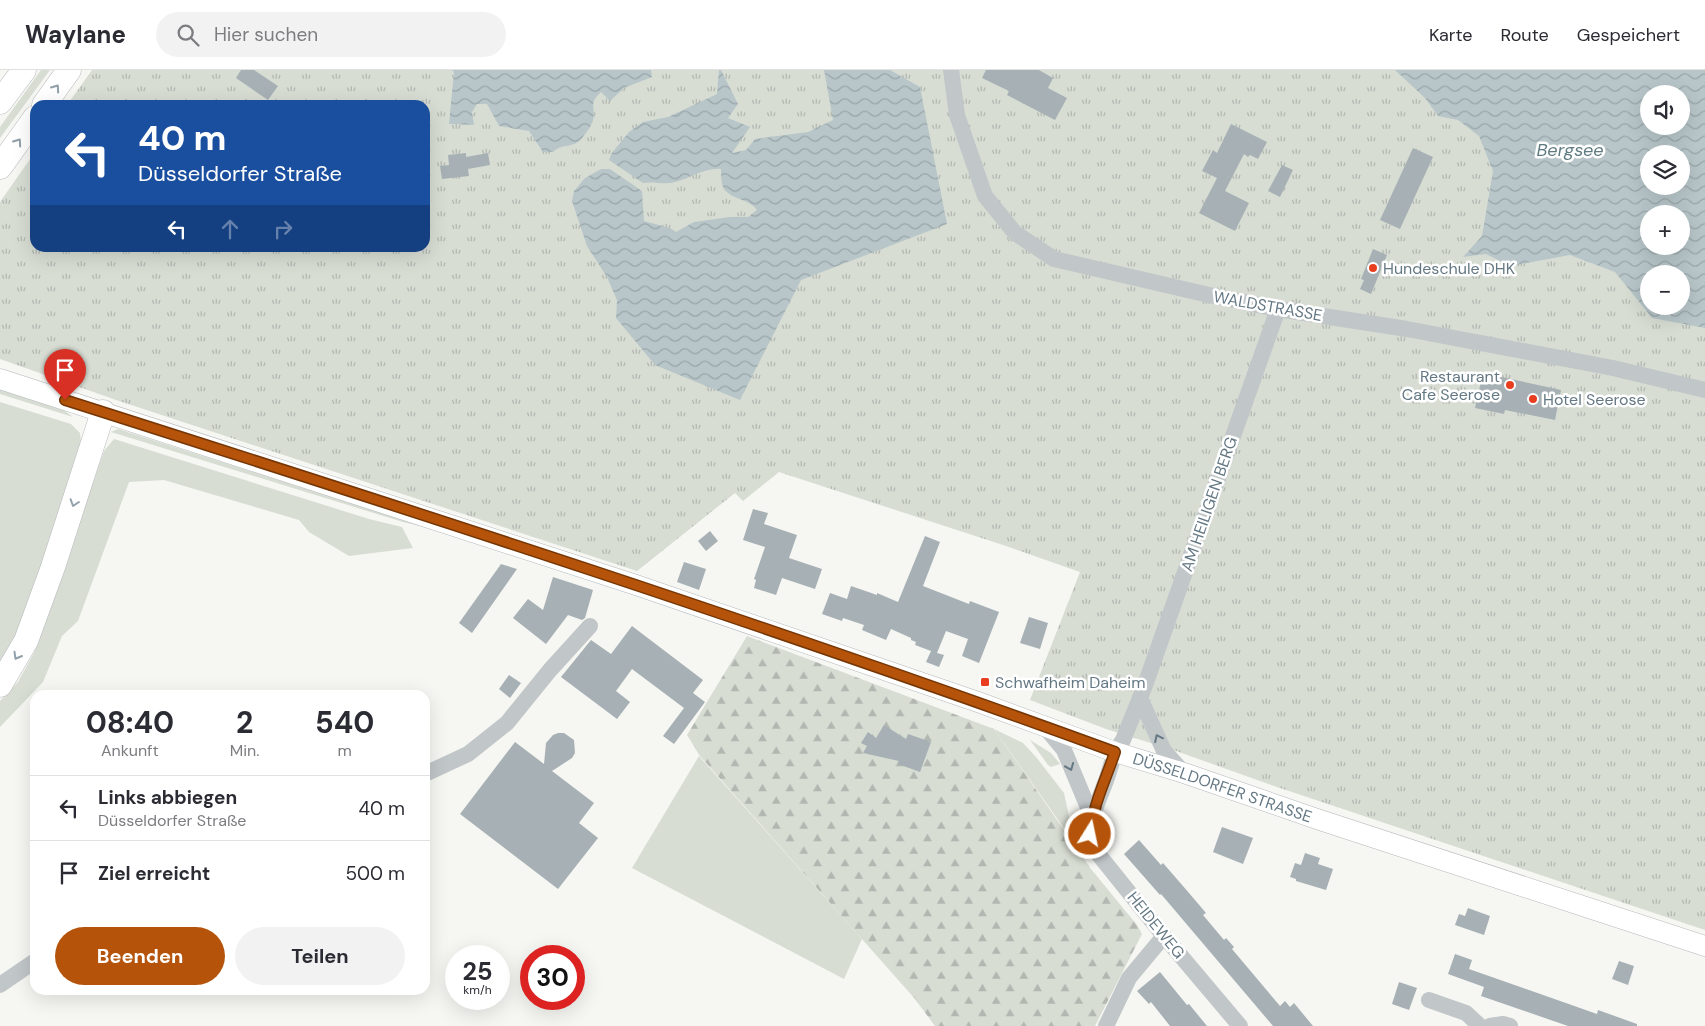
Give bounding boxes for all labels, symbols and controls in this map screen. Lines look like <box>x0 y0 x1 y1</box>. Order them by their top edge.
search box <box>156 12 506 57</box>
text: Waylane <box>25 19 126 50</box>
icon: search <box>174 21 202 49</box>
text: Hier suchen <box>214 22 318 47</box>
text: Karte <box>1429 23 1473 47</box>
text: Route <box>1501 23 1549 47</box>
text: Gespeichert <box>1577 23 1680 47</box>
one-way arrow <box>50 84 60 93</box>
map controls <box>1640 85 1690 315</box>
button: sound <box>1640 85 1690 135</box>
text: 40 m <box>138 115 227 161</box>
icon: left <box>55 120 120 185</box>
water label: Bergsee <box>1537 138 1604 162</box>
one-way arrow <box>12 139 20 148</box>
button: layers <box>1640 145 1690 195</box>
text: Düsseldorfer Straße <box>138 159 342 188</box>
button: + <box>1640 205 1690 255</box>
icon: left <box>163 215 191 243</box>
icon: ahead <box>216 215 244 243</box>
icon: right <box>269 215 297 243</box>
place label: Hundeschule DHK <box>1383 258 1515 279</box>
marker: Hundeschule DHK <box>1367 262 1379 274</box>
button: − <box>1640 265 1690 315</box>
street label: WALDSTRASSE <box>1212 286 1324 326</box>
pin <box>44 349 86 400</box>
icon: arrive <box>51 356 79 384</box>
place label: Restaurant Cafe Seerose <box>1402 366 1500 405</box>
marker: Restaurant Cafe Seerose <box>1504 379 1516 391</box>
place label: Hotel Seerose <box>1543 389 1646 410</box>
marker: Hotel Seerose <box>1527 393 1539 405</box>
street label: AM HEILIGEN BERG <box>1176 434 1242 574</box>
one-way arrow <box>69 499 79 507</box>
one-way arrow <box>14 650 24 659</box>
place label: Schwafheim Daheim <box>995 672 1145 693</box>
marker: Schwafheim Daheim <box>979 676 991 688</box>
text: 08:40 <box>86 703 174 742</box>
text: 2 <box>236 703 253 742</box>
text: 540 <box>315 703 374 742</box>
one-way arrow <box>1154 734 1164 743</box>
text: Ankunft <box>101 740 159 761</box>
text: Min. <box>230 740 259 761</box>
text: m <box>338 740 352 761</box>
street label: DÜSSELDORFER STRASSE <box>1130 748 1315 827</box>
one-way arrow <box>1064 762 1074 770</box>
text: Links abbiegen <box>98 785 237 810</box>
icon: left <box>55 794 83 822</box>
text: 40 m <box>358 796 405 821</box>
position arrow <box>1063 807 1115 859</box>
text: Düsseldorfer Straße <box>98 810 246 831</box>
icon: arrive <box>55 859 83 887</box>
text: Ziel erreicht <box>98 861 210 886</box>
text: 500 m <box>345 861 405 886</box>
street label: HEIDEWEG <box>1123 887 1189 963</box>
button: Beenden <box>55 927 225 985</box>
button: Teilen <box>235 927 405 985</box>
speed limit sign: 30 <box>520 945 585 1010</box>
text: 25 <box>463 955 492 988</box>
text: km/h <box>463 982 492 998</box>

